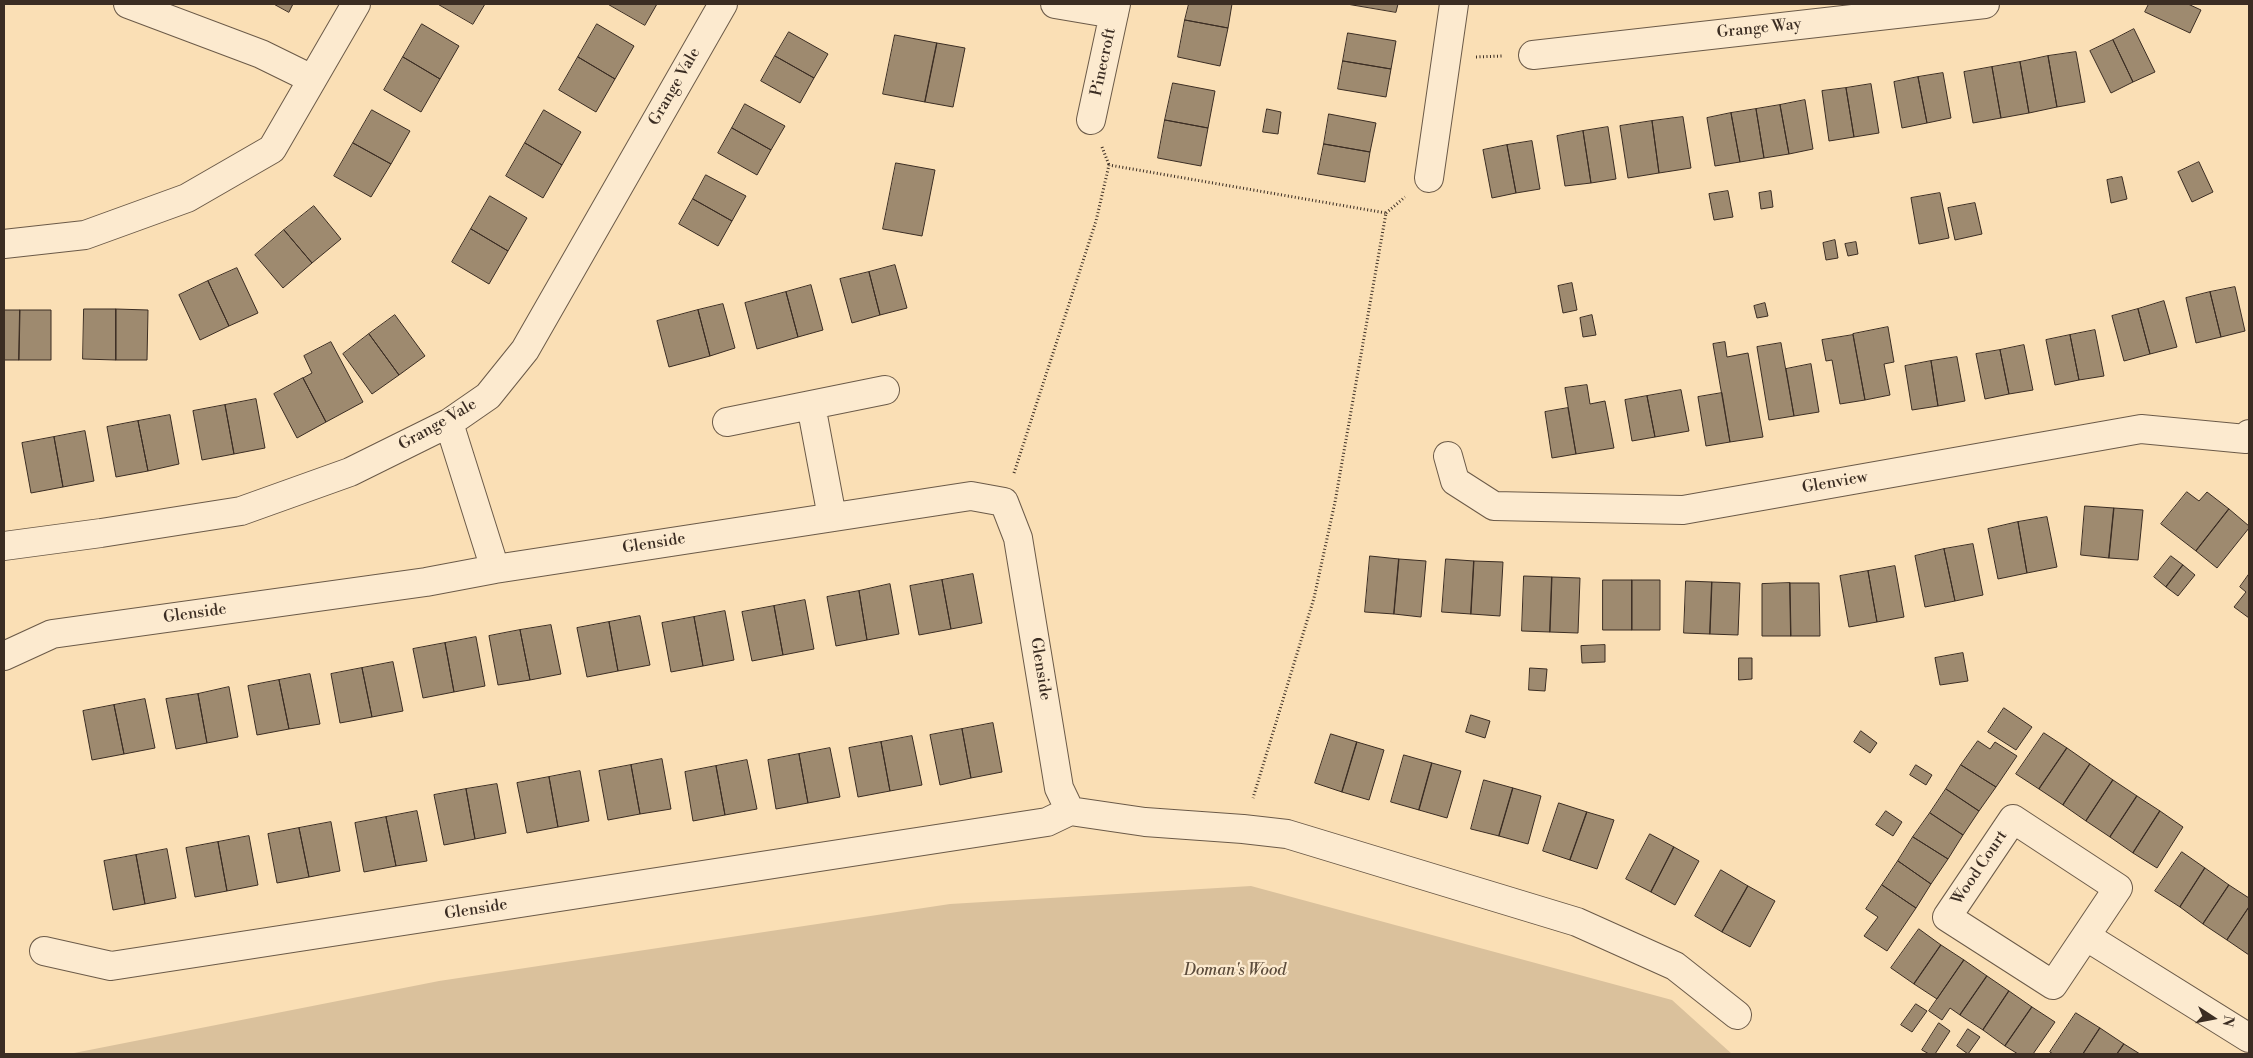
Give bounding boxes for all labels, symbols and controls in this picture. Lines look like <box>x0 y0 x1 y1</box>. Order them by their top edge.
street label: Grange Way <box>1716 15 1802 43</box>
street label: Pinecroft <box>1087 26 1121 98</box>
street label: Grange Vale <box>645 45 705 129</box>
street label: Grange Vale <box>396 395 480 455</box>
street label: Glenview <box>1801 468 1869 498</box>
street label: Glenside <box>621 530 687 558</box>
street label: Glenside <box>162 600 228 628</box>
street label: Glenside <box>1026 636 1054 702</box>
street label: Wood Court <box>1948 827 2012 909</box>
street label: Glenside <box>443 896 509 924</box>
park label: Doman's Wood <box>1184 961 1286 981</box>
north arrow <box>2188 993 2238 1043</box>
text: N <box>2218 1014 2238 1028</box>

